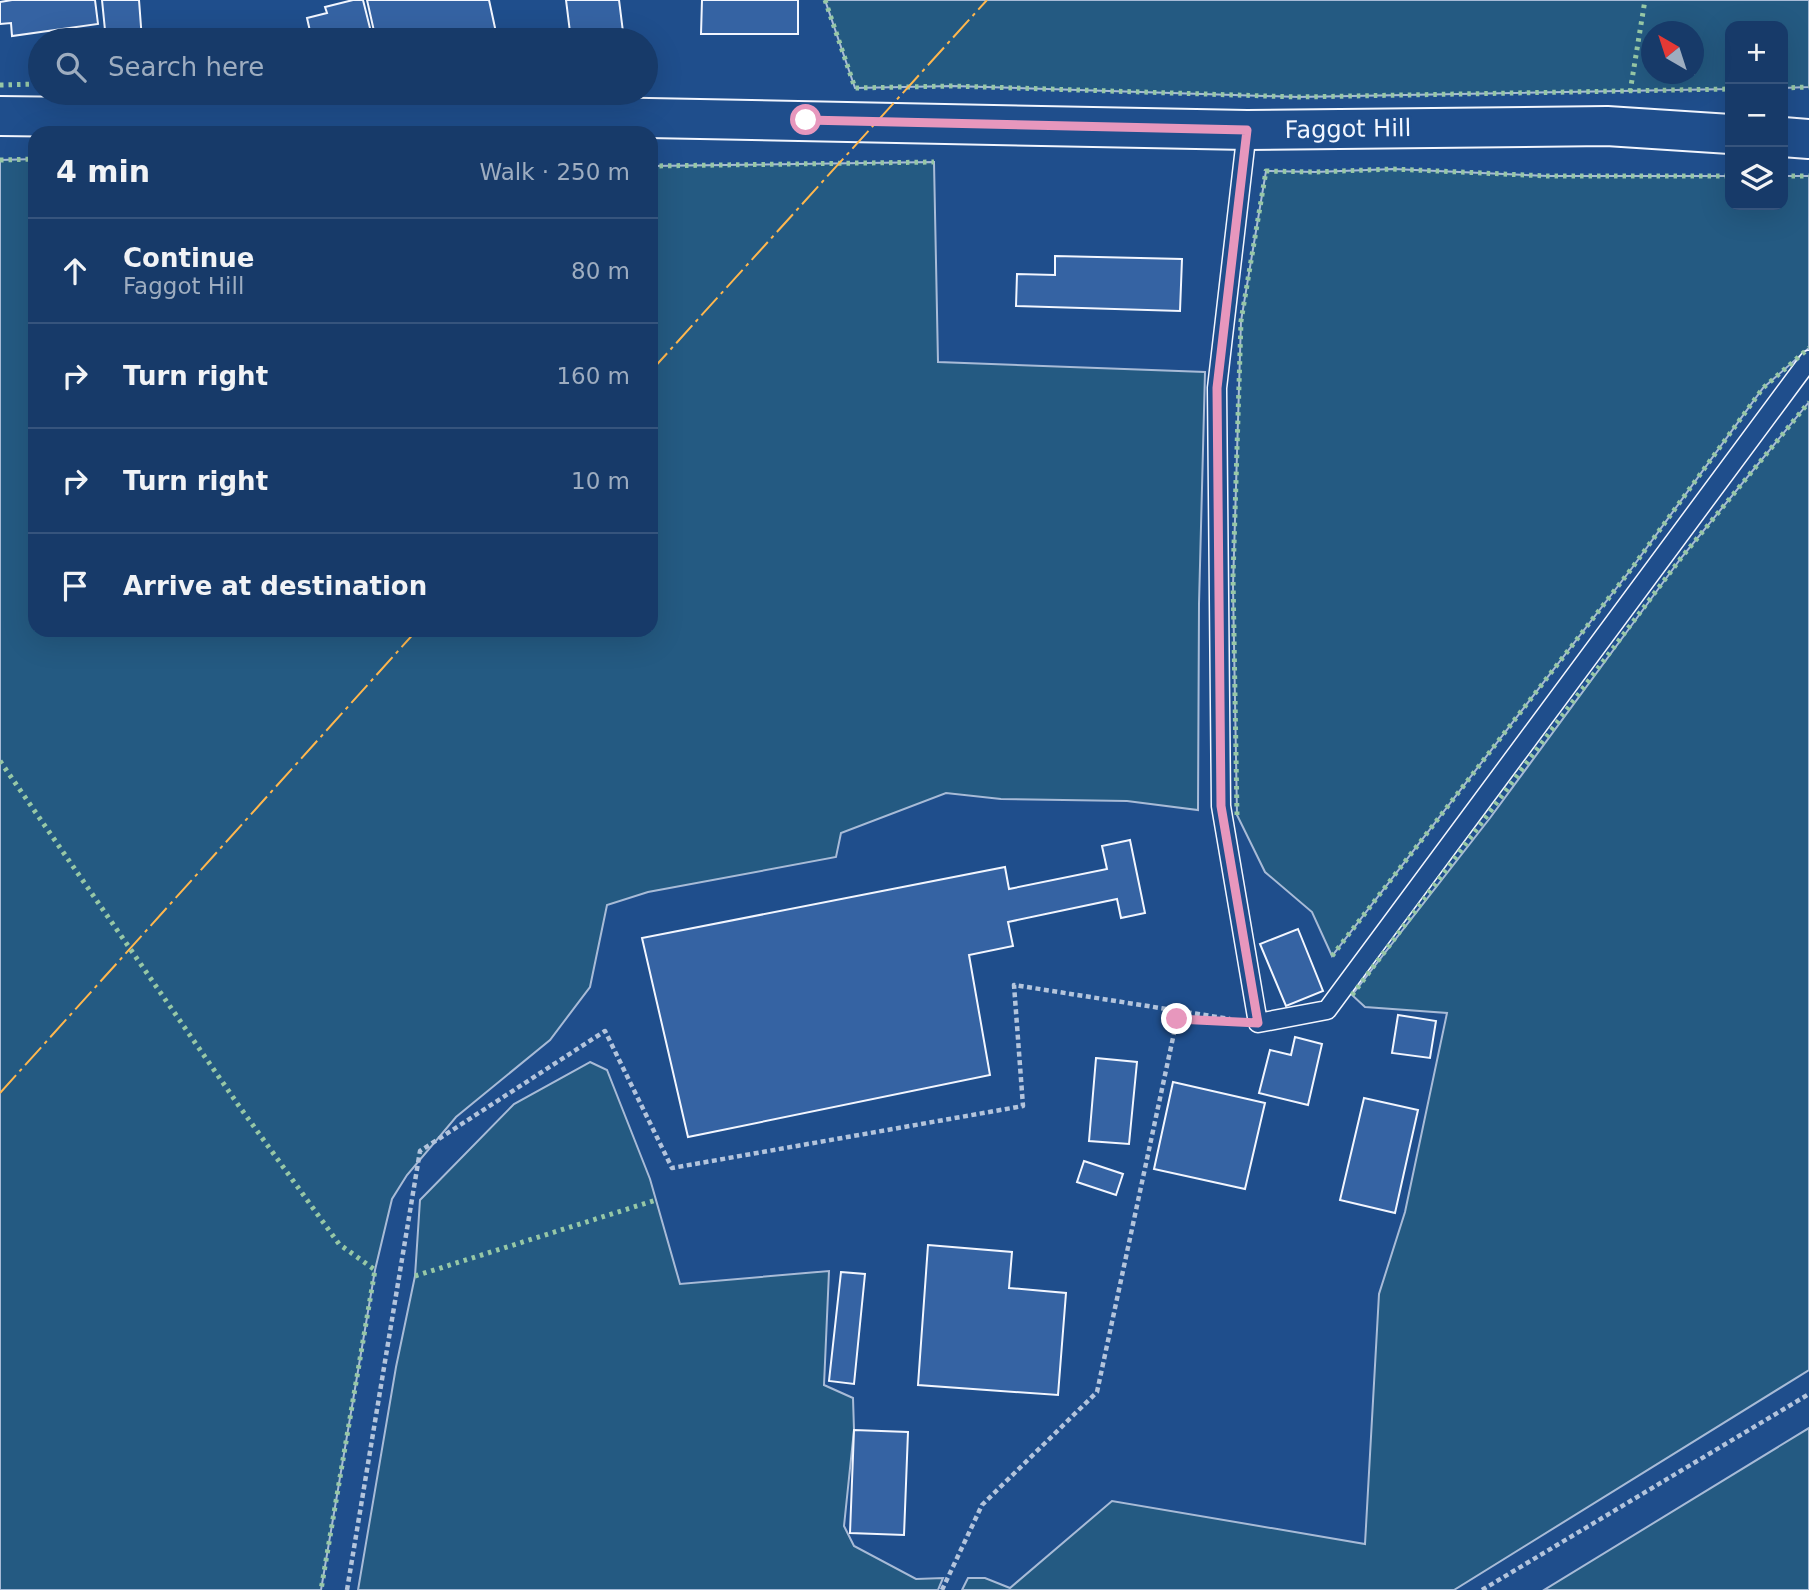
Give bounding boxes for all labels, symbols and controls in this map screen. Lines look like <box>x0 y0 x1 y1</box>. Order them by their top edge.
north arrow <box>1641 21 1704 84</box>
map controls <box>1725 21 1788 210</box>
button: + <box>1725 21 1788 84</box>
search box <box>28 28 658 105</box>
icon: search <box>52 48 90 86</box>
text: Search here <box>108 52 264 82</box>
button: − <box>1725 84 1788 147</box>
route start <box>790 104 821 135</box>
street label: Faggot Hill <box>1284 114 1412 144</box>
button: layers <box>1725 147 1788 210</box>
text: 4 min <box>56 154 150 189</box>
text: Walk · 250 m <box>479 159 630 185</box>
text: Continue <box>123 243 254 273</box>
icon: ahead <box>56 252 94 290</box>
text: 80 m <box>571 258 630 284</box>
text: Faggot Hill <box>123 273 244 299</box>
icon: right <box>56 357 94 395</box>
text: Turn right <box>123 361 268 391</box>
text: 160 m <box>556 363 630 389</box>
icon: right <box>56 462 94 500</box>
text: Turn right <box>123 466 268 496</box>
text: 10 m <box>571 468 630 494</box>
icon: arrive <box>56 567 94 605</box>
text: Arrive at destination <box>123 571 427 601</box>
route end <box>1161 1003 1192 1034</box>

